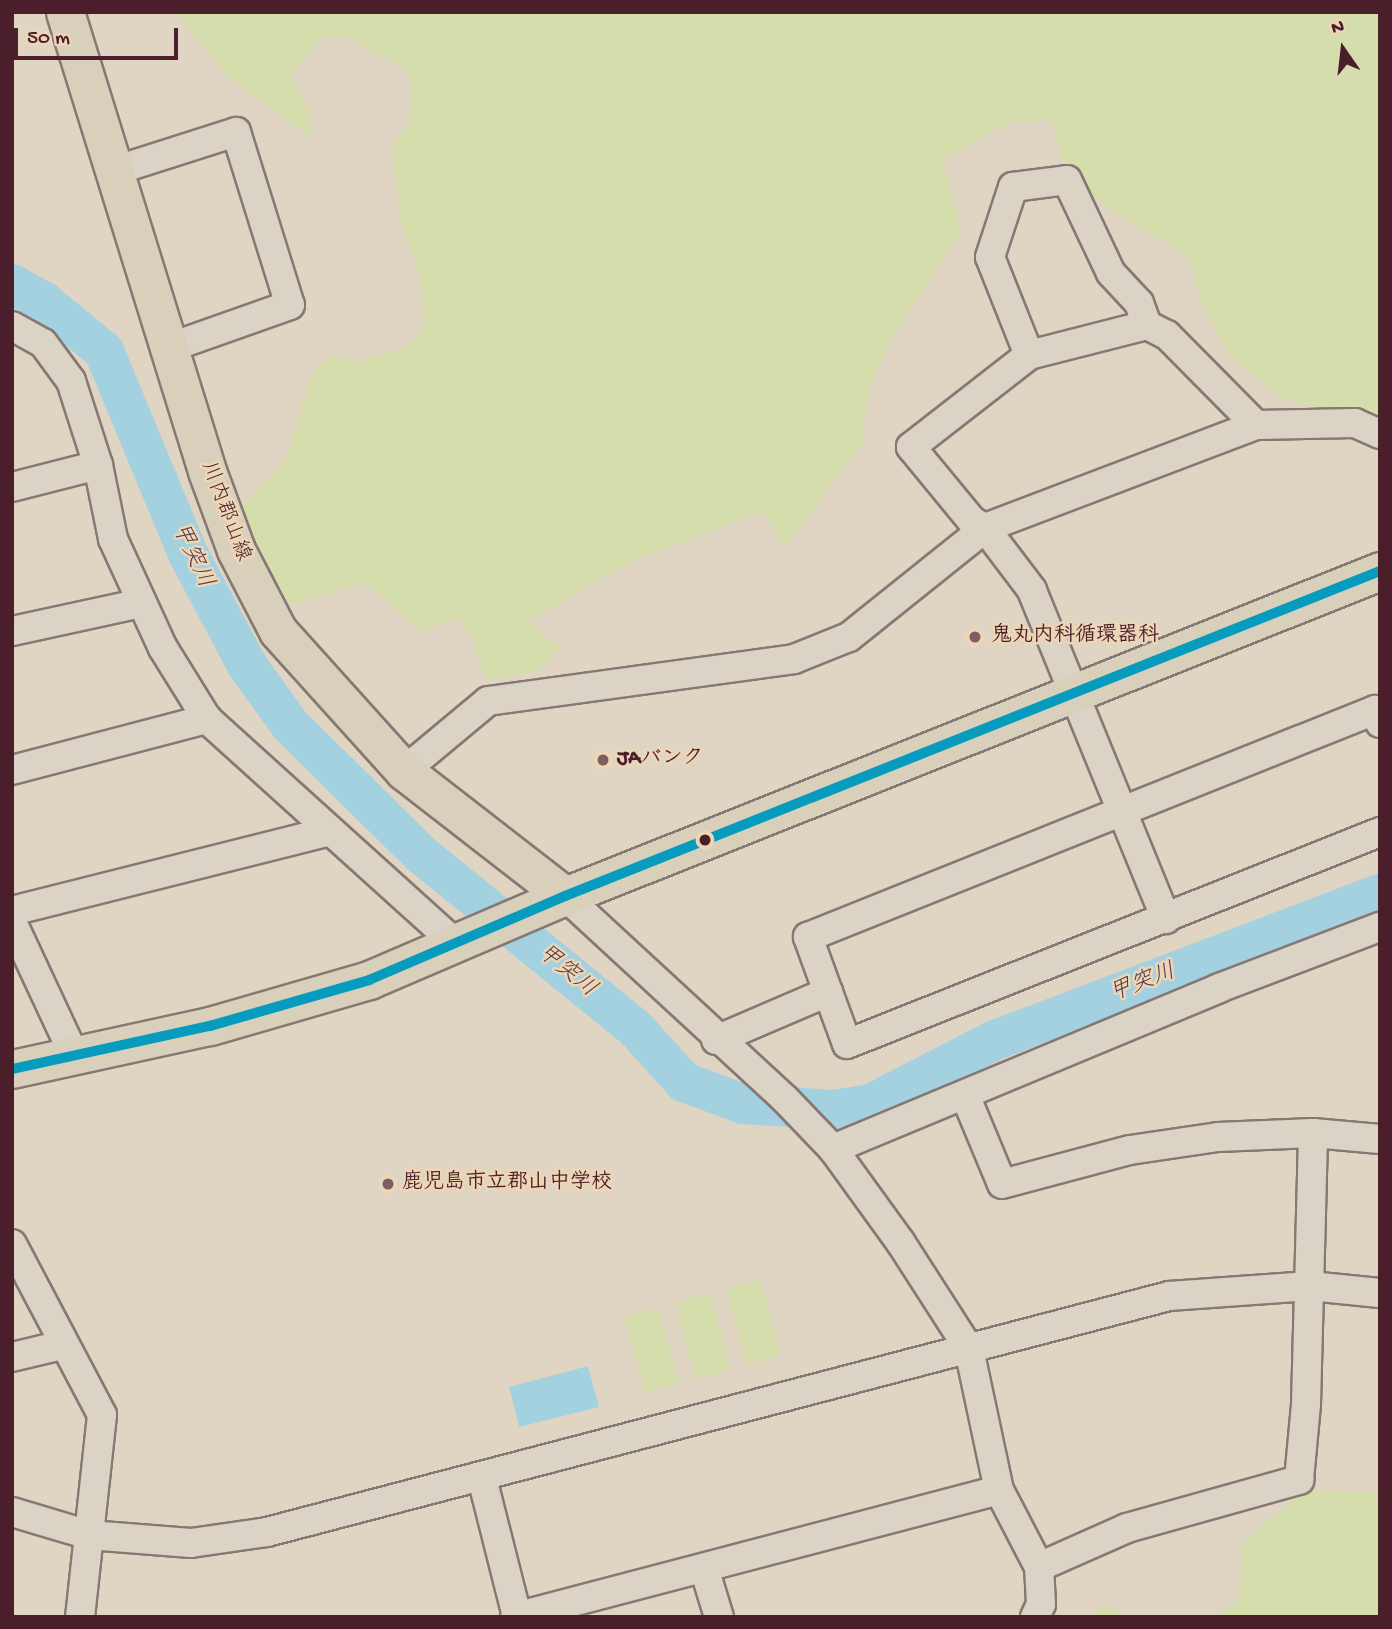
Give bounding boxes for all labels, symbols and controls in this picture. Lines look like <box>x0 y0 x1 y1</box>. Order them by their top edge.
scale bar <box>18 14 182 58</box>
north arrow <box>1308 14 1378 84</box>
text: N <box>1329 15 1347 41</box>
text: 50 m <box>27 27 70 52</box>
street label: 川内郡山線 <box>193 458 255 566</box>
water label: 甲突川 <box>164 519 218 593</box>
place label: 鬼丸内科循環器科 <box>991 624 1159 650</box>
marker: 鬼丸内科循環器科 <box>965 627 985 647</box>
place label: JAバンク <box>617 747 704 773</box>
marker: JAバンク <box>595 752 611 768</box>
unlabelled marker <box>698 833 712 847</box>
water label: 甲突川 <box>531 940 601 1004</box>
water label: 甲突川 <box>1106 959 1180 1009</box>
place label: 鹿児島市立郡山中学校 <box>402 1171 612 1197</box>
marker: 鹿児島市立郡山中学校 <box>380 1176 396 1192</box>

